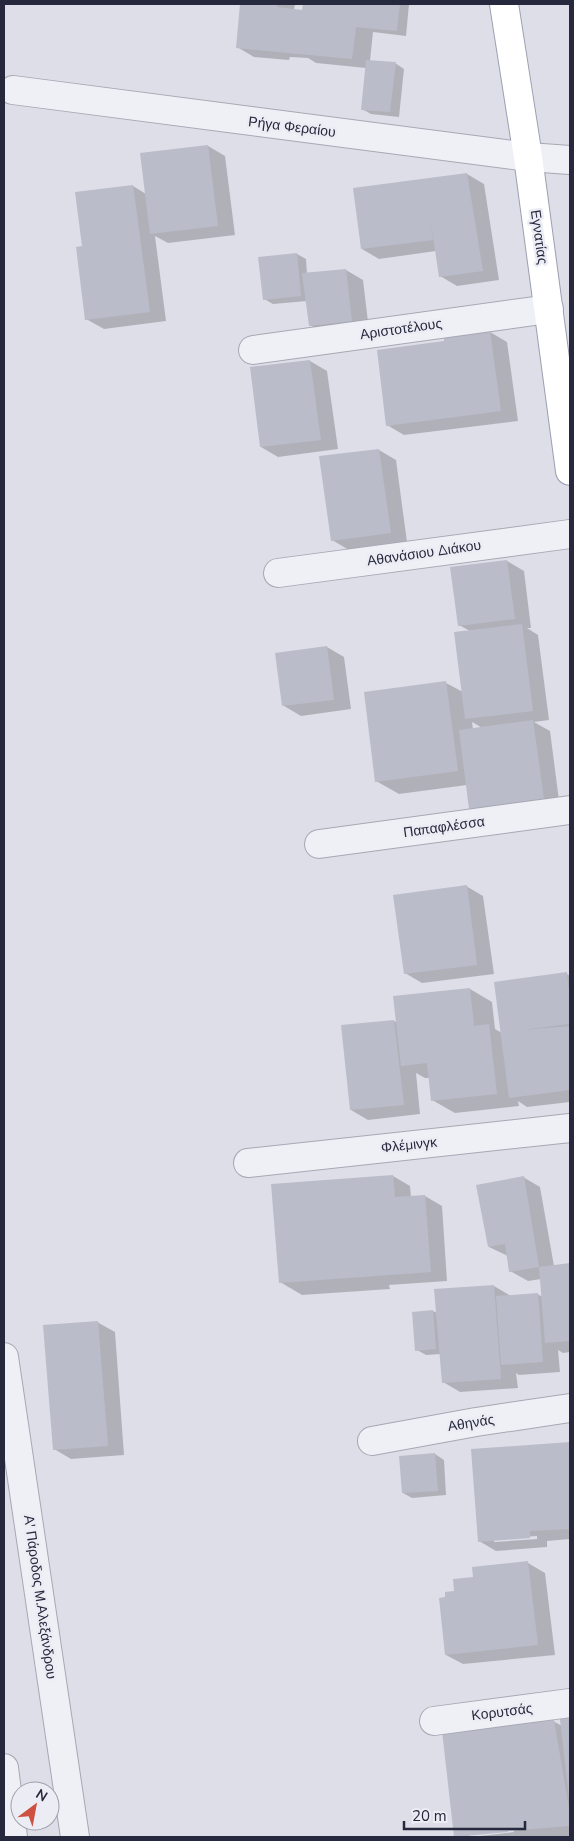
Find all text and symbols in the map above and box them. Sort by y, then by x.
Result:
street label: Ρήγα Φεραίου [247,112,337,142]
street label: Εγνατίας [526,208,552,266]
street label: Αριστοτέλους [359,314,444,344]
street label: Αθανάσιου Διάκου [366,536,482,570]
street label: Παπαφλέσσα [402,812,486,842]
street label: Φλέμινγκ [380,1133,439,1157]
street label: Αθηνάς [446,1410,496,1436]
street label: Α' Πάροδος Μ.Αλεξάνδρου [19,1514,61,1680]
street label: Κορυτσάς [470,1699,534,1725]
north arrow [10,1781,60,1831]
text: N [32,1785,51,1806]
scale bar [404,1798,525,1830]
text: 20 m [412,1806,447,1826]

